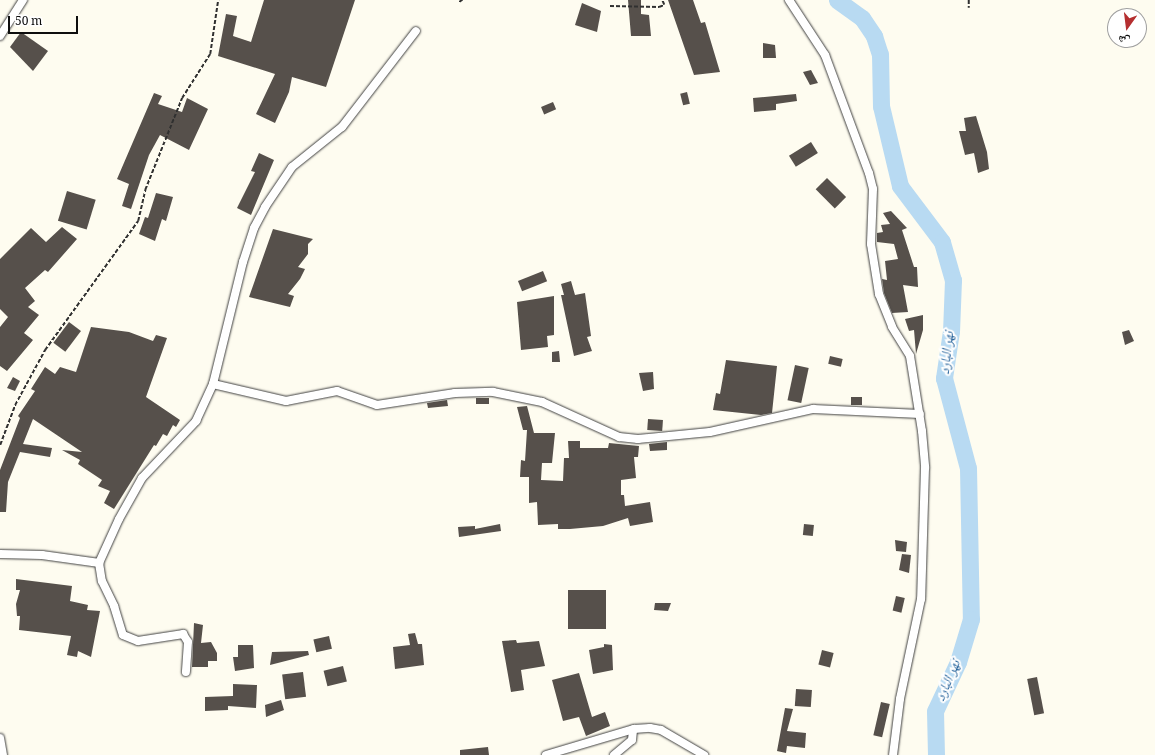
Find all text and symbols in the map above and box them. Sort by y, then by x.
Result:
scale bar [10,8,80,34]
north arrow [1107,8,1147,48]
text: 50 m [15,12,42,33]
text: ش [1116,29,1132,50]
water label: نهر البارد [937,331,959,375]
water label: نهر البارد [933,658,965,704]

